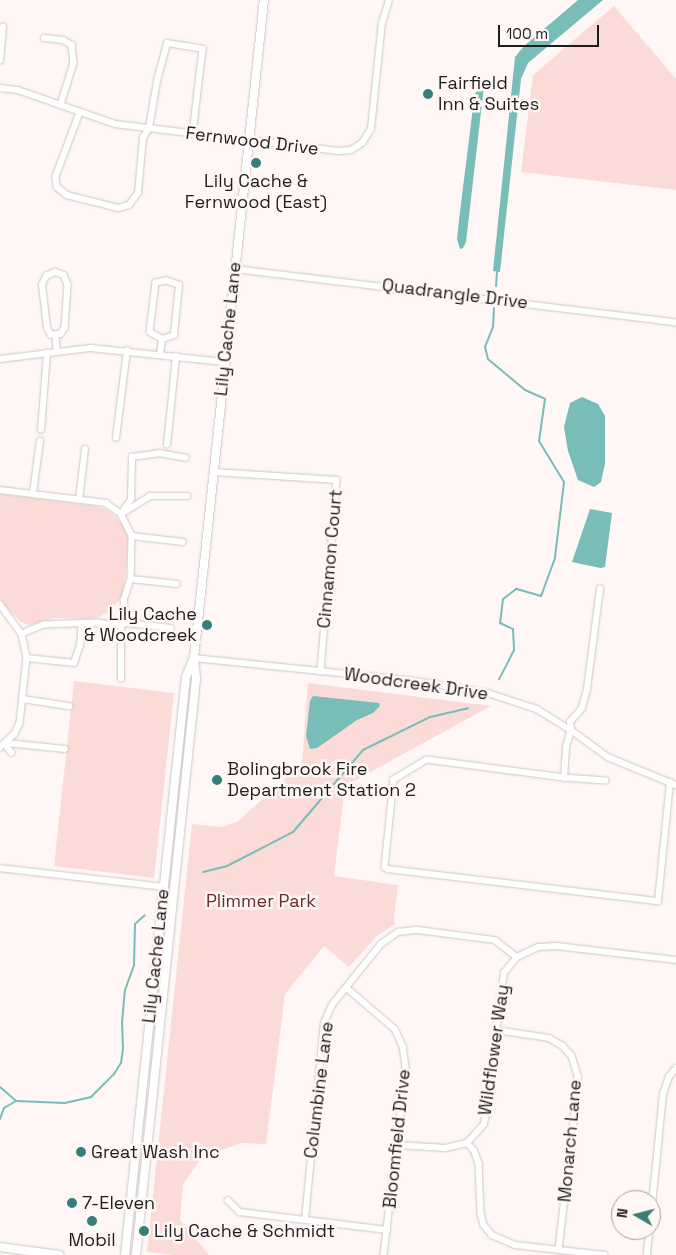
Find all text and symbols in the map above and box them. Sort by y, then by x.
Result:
scale bar [501,15,602,47]
text: 100 m [506,24,548,43]
place label: Fairfield Inn & Suites [438,73,539,116]
marker: Fairfield Inn & Suites [422,88,434,100]
street label: Fernwood Drive [184,122,320,160]
marker: Lily Cache & Fernwood (East) [250,157,262,169]
place label: Lily Cache & Fernwood (East) [185,171,327,213]
street label: Lily Cache Lane [210,261,246,397]
street label: Quadrangle Drive [381,274,529,314]
street label: Cinnamon Court [313,489,347,629]
place label: Lily Cache & Woodcreek [84,604,197,646]
marker: Lily Cache & Woodcreek [201,619,213,631]
street label: Woodcreek Drive [343,663,489,705]
place label: Bolingbrook Fire Department Station 2 [227,759,416,802]
marker: Bolingbrook Fire Department Station 2 [211,774,223,786]
street label: Lily Cache Lane [138,888,174,1024]
park label: Plimmer Park [206,890,316,912]
street label: Wildflower Way [474,983,514,1117]
street label: Columbine Lane [300,1020,338,1160]
street label: Bloomfield Drive [379,1068,415,1210]
street label: Monarch Lane [554,1079,586,1203]
place label: Great Wash Inc [91,1141,220,1163]
marker: Great Wash Inc [75,1146,87,1158]
north arrow [611,1190,661,1240]
place label: 7-Eleven [82,1192,155,1214]
marker: 7-Eleven [66,1197,78,1209]
text: N [613,1207,632,1219]
marker: Mobil [86,1215,98,1227]
place label: Lily Cache & Schmidt [154,1220,335,1242]
marker: Lily Cache & Schmidt [138,1225,150,1237]
place label: Mobil [68,1229,116,1251]

